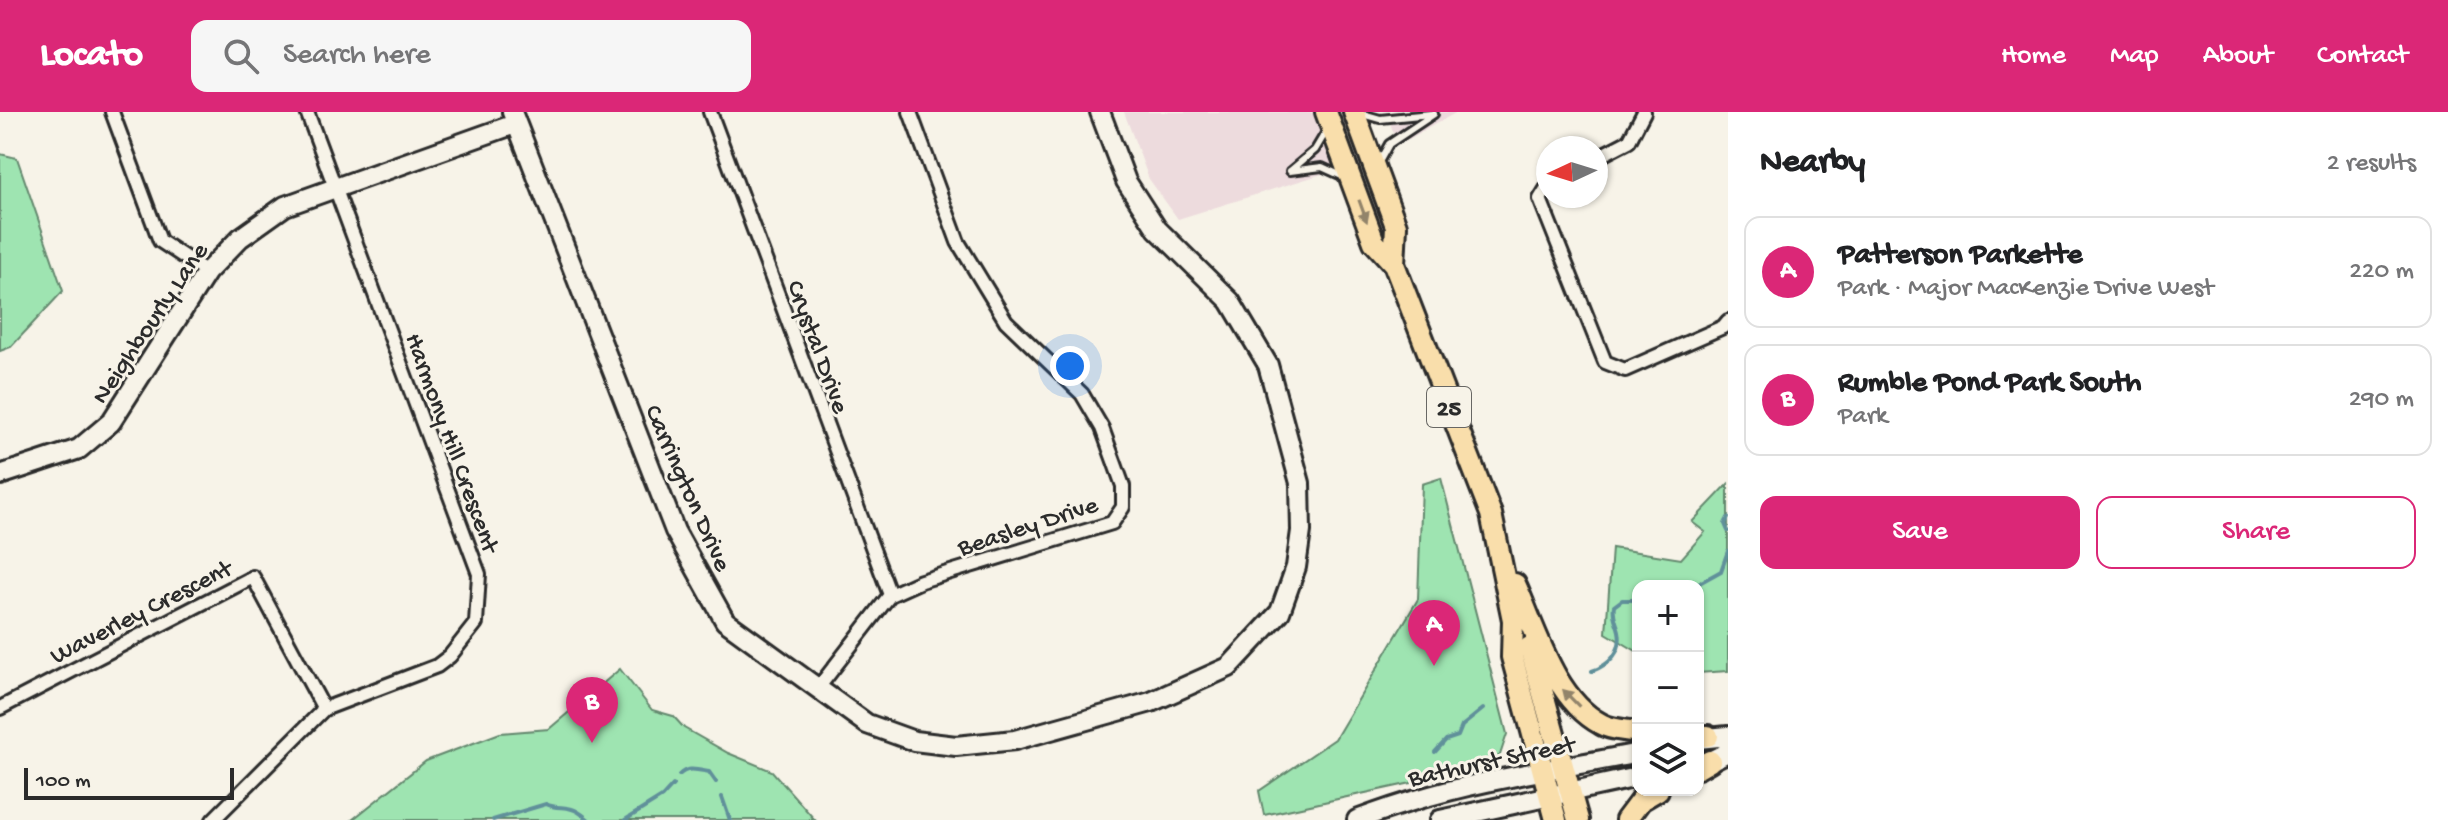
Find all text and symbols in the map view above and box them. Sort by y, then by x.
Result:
search box [191,20,751,92]
text: Locato [40,34,143,78]
icon: search [219,34,263,78]
text: Search here [283,39,431,74]
text: Home [2001,40,2066,73]
text: Map [2110,40,2159,73]
text: About [2203,40,2273,73]
text: Contact [2317,40,2408,73]
north arrow [1536,136,1608,208]
text: Nearby [1760,144,1865,184]
text: 2 results [2327,149,2416,180]
one-way arrow [1357,200,1370,224]
street label: Neighbourly Lane [86,238,217,411]
text: Patterson Parkette [1838,239,2082,274]
text: A [1780,257,1796,288]
text: 220 m [2349,257,2414,288]
text: Park · Major MacKenzie Drive West [1838,274,2214,305]
street label: Crystal Drive [777,277,854,419]
street label: Harmony Hill Crescent [396,330,505,560]
your location [1050,346,1090,386]
text: Rumble Pond Park South [1838,367,2141,402]
text: B [1781,385,1795,416]
text: 290 m [2349,385,2414,416]
road number: 25 [1427,387,1471,427]
street label: Carrington Drive [635,401,737,577]
text: Park [1838,402,1888,433]
street label: Beasley Drive [953,491,1103,566]
button: Save [1760,496,2080,569]
button: Share [2096,496,2416,569]
street label: Waverley Crescent [46,554,240,673]
map controls [1632,580,1704,796]
button: + [1632,580,1704,652]
pin: A [1408,600,1460,666]
button: − [1632,652,1704,724]
pin: B [566,677,618,743]
one-way arrow [1563,689,1581,708]
button: layers [1632,724,1704,796]
street label: Bathurst Street [1405,730,1580,796]
scale bar [24,764,234,800]
text: 100 m [36,769,91,795]

